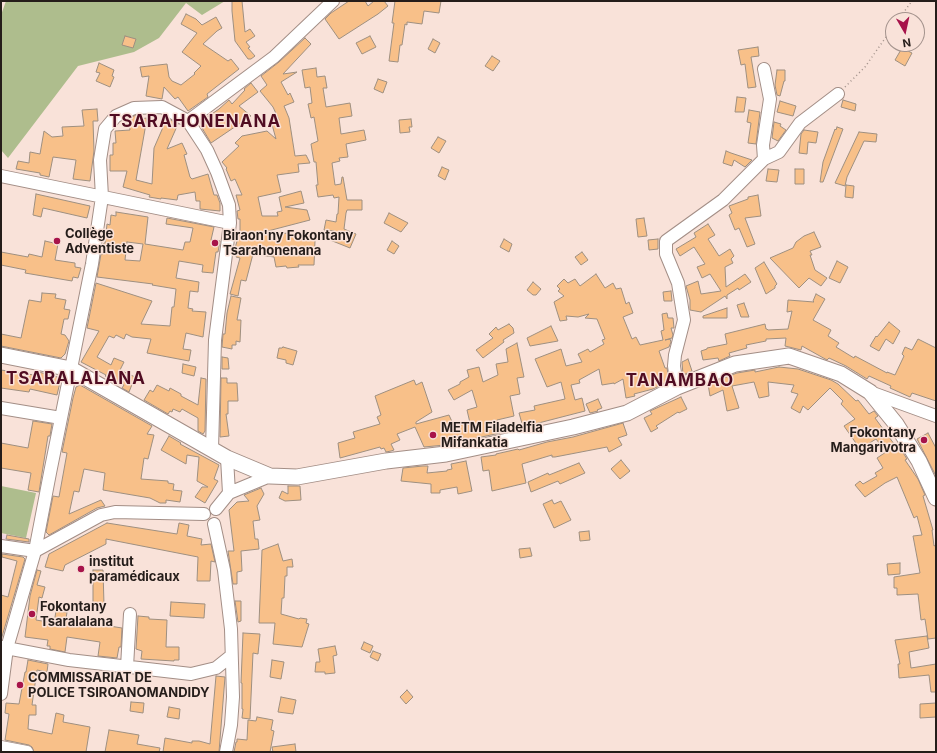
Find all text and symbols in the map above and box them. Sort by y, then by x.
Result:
north arrow [885,12,925,52]
text: N [901,35,912,50]
district label: TSARAHONENANA [109,112,281,132]
place label: Collège Adventiste [65,226,134,257]
place label: Biraon'ny Fokontany Tsarahonenana [223,228,353,259]
marker: Collège Adventiste [52,236,62,246]
marker: Biraon'ny Fokontany Tsarahonenana [210,238,220,248]
district label: TSARALALANA [6,369,146,389]
district label: TANAMBAO [626,371,734,391]
place label: METM Filadelfia Mifankatia [441,420,543,451]
place label: Fokontany Mangarivotra [831,425,916,456]
marker: METM Filadelfia Mifankatia [428,430,438,440]
marker: Fokontany Mangarivotra [919,435,929,445]
place label: institut paramédicaux [89,554,180,585]
marker: institut paramédicaux [76,564,86,574]
place label: Fokontany Tsaralalana [40,599,113,630]
marker: Fokontany Tsaralalana [27,609,37,619]
place label: COMMISSARIAT DE POLICE TSIROANOMANDIDY [28,670,210,701]
marker: COMMISSARIAT DE POLICE TSIROANOMANDIDY [15,680,25,690]

